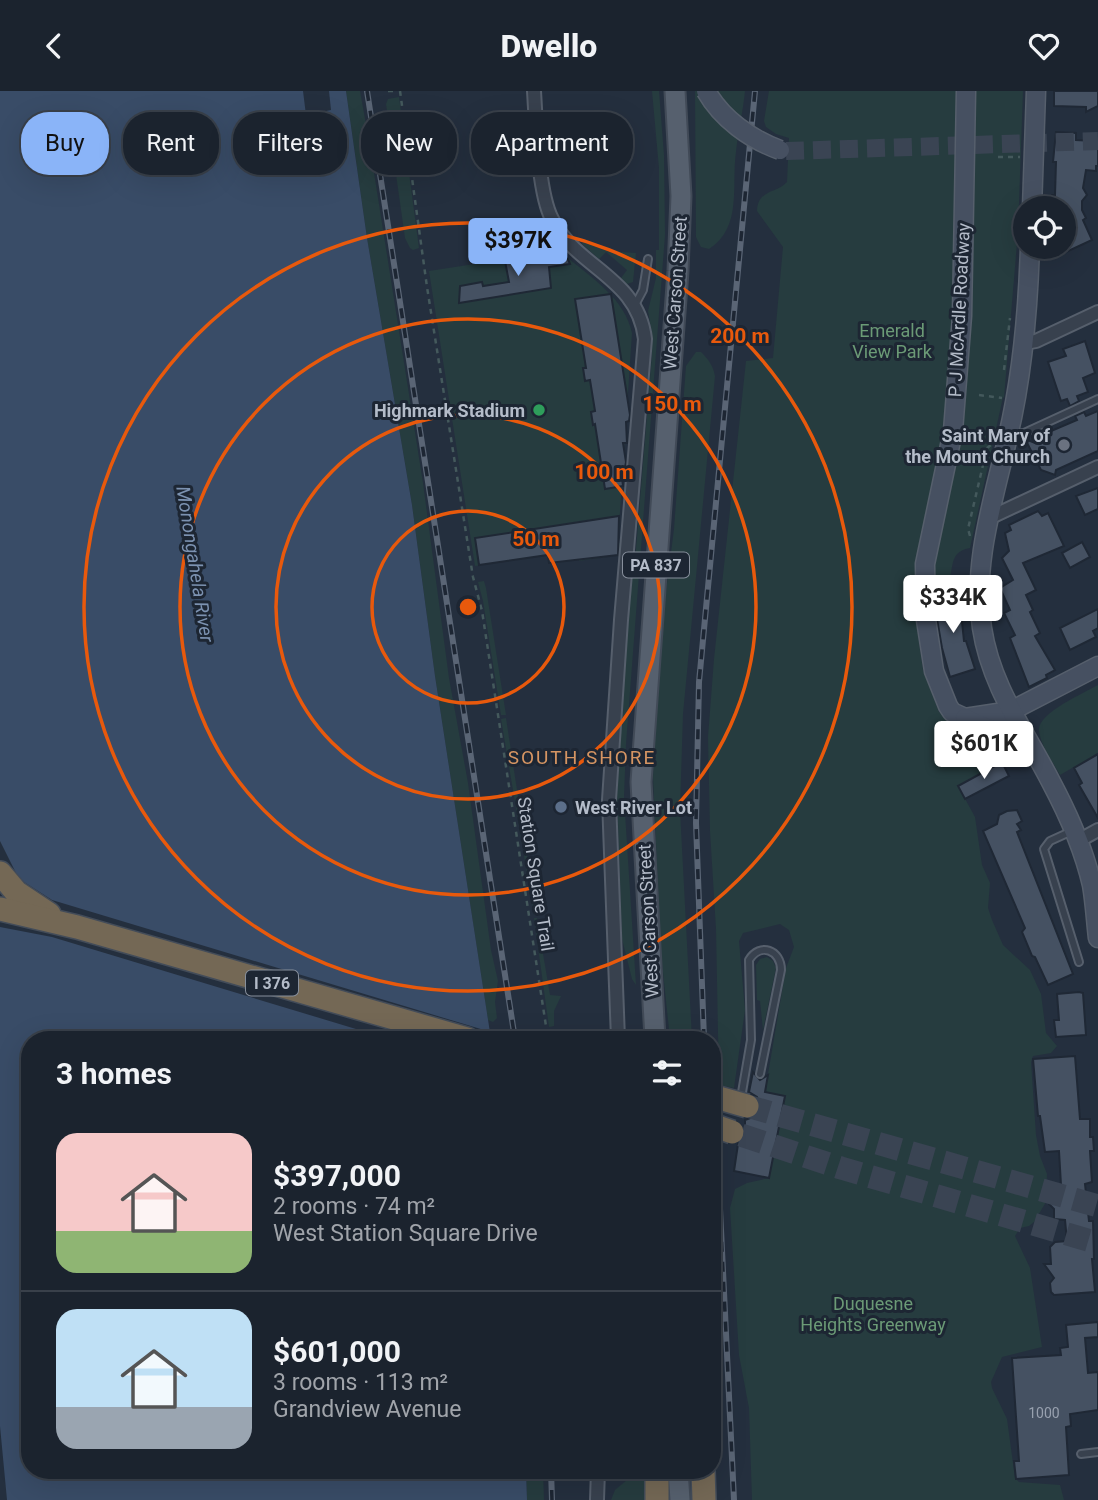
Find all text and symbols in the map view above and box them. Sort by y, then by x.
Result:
icon: back [35,27,73,65]
text: Dwello [501,27,597,65]
icon: heart [1025,27,1063,65]
chip: Buy [21,112,109,175]
chip: Rent [123,112,219,175]
chip: Filters [233,112,347,175]
chip: New [361,112,457,175]
chip: Apartment [471,112,633,175]
map controls [1013,196,1076,259]
button: locate [1013,196,1076,259]
street label: West Carson Street [659,215,691,371]
pin: $397K [469,219,567,278]
street label: P J McArdle Roadway [944,222,974,398]
text: $397K [484,227,552,254]
park label: Emerald View Park [852,320,933,362]
text: 200 m [710,324,770,348]
text: 150 m [642,392,702,416]
place label: Highmark Stadium [374,400,525,421]
marker: Highmark Stadium [531,402,547,418]
place label: Saint Mary of the Mount Church [905,425,1051,467]
marker: Saint Mary of the Mount Church [1056,437,1072,453]
text: 100 m [574,460,634,484]
water label: Monongahela River [171,484,219,644]
text: 50 m [512,527,560,551]
road number: PA 837 [623,552,689,577]
pin: $334K [904,575,1002,635]
text: $334K [919,584,987,611]
centre of rings [456,595,480,619]
pin: $601K [935,721,1033,781]
text: $601K [950,730,1018,757]
district label: SOUTH SHORE [508,746,656,769]
street label: Station Square Trail [513,795,559,953]
place label: West River Lot [575,797,692,818]
marker: West River Lot [553,799,569,815]
street label: West Carson Street [633,843,663,998]
road number: I 376 [246,971,298,995]
icon: filters [648,1054,686,1092]
text: 3 homes [56,1056,172,1091]
text: $397,000 [273,1158,401,1193]
icon: home [112,1161,196,1245]
text: 2 rooms · 74 m² [273,1193,435,1220]
text: West Station Square Drive [273,1220,538,1247]
park label: Duquesne Heights Greenway [800,1293,946,1335]
text: $601,000 [273,1334,401,1369]
icon: home [112,1337,196,1421]
text: 3 rooms · 113 m² [273,1369,448,1396]
text: Grandview Avenue [273,1396,461,1423]
house number: 1000 [1028,1405,1060,1421]

